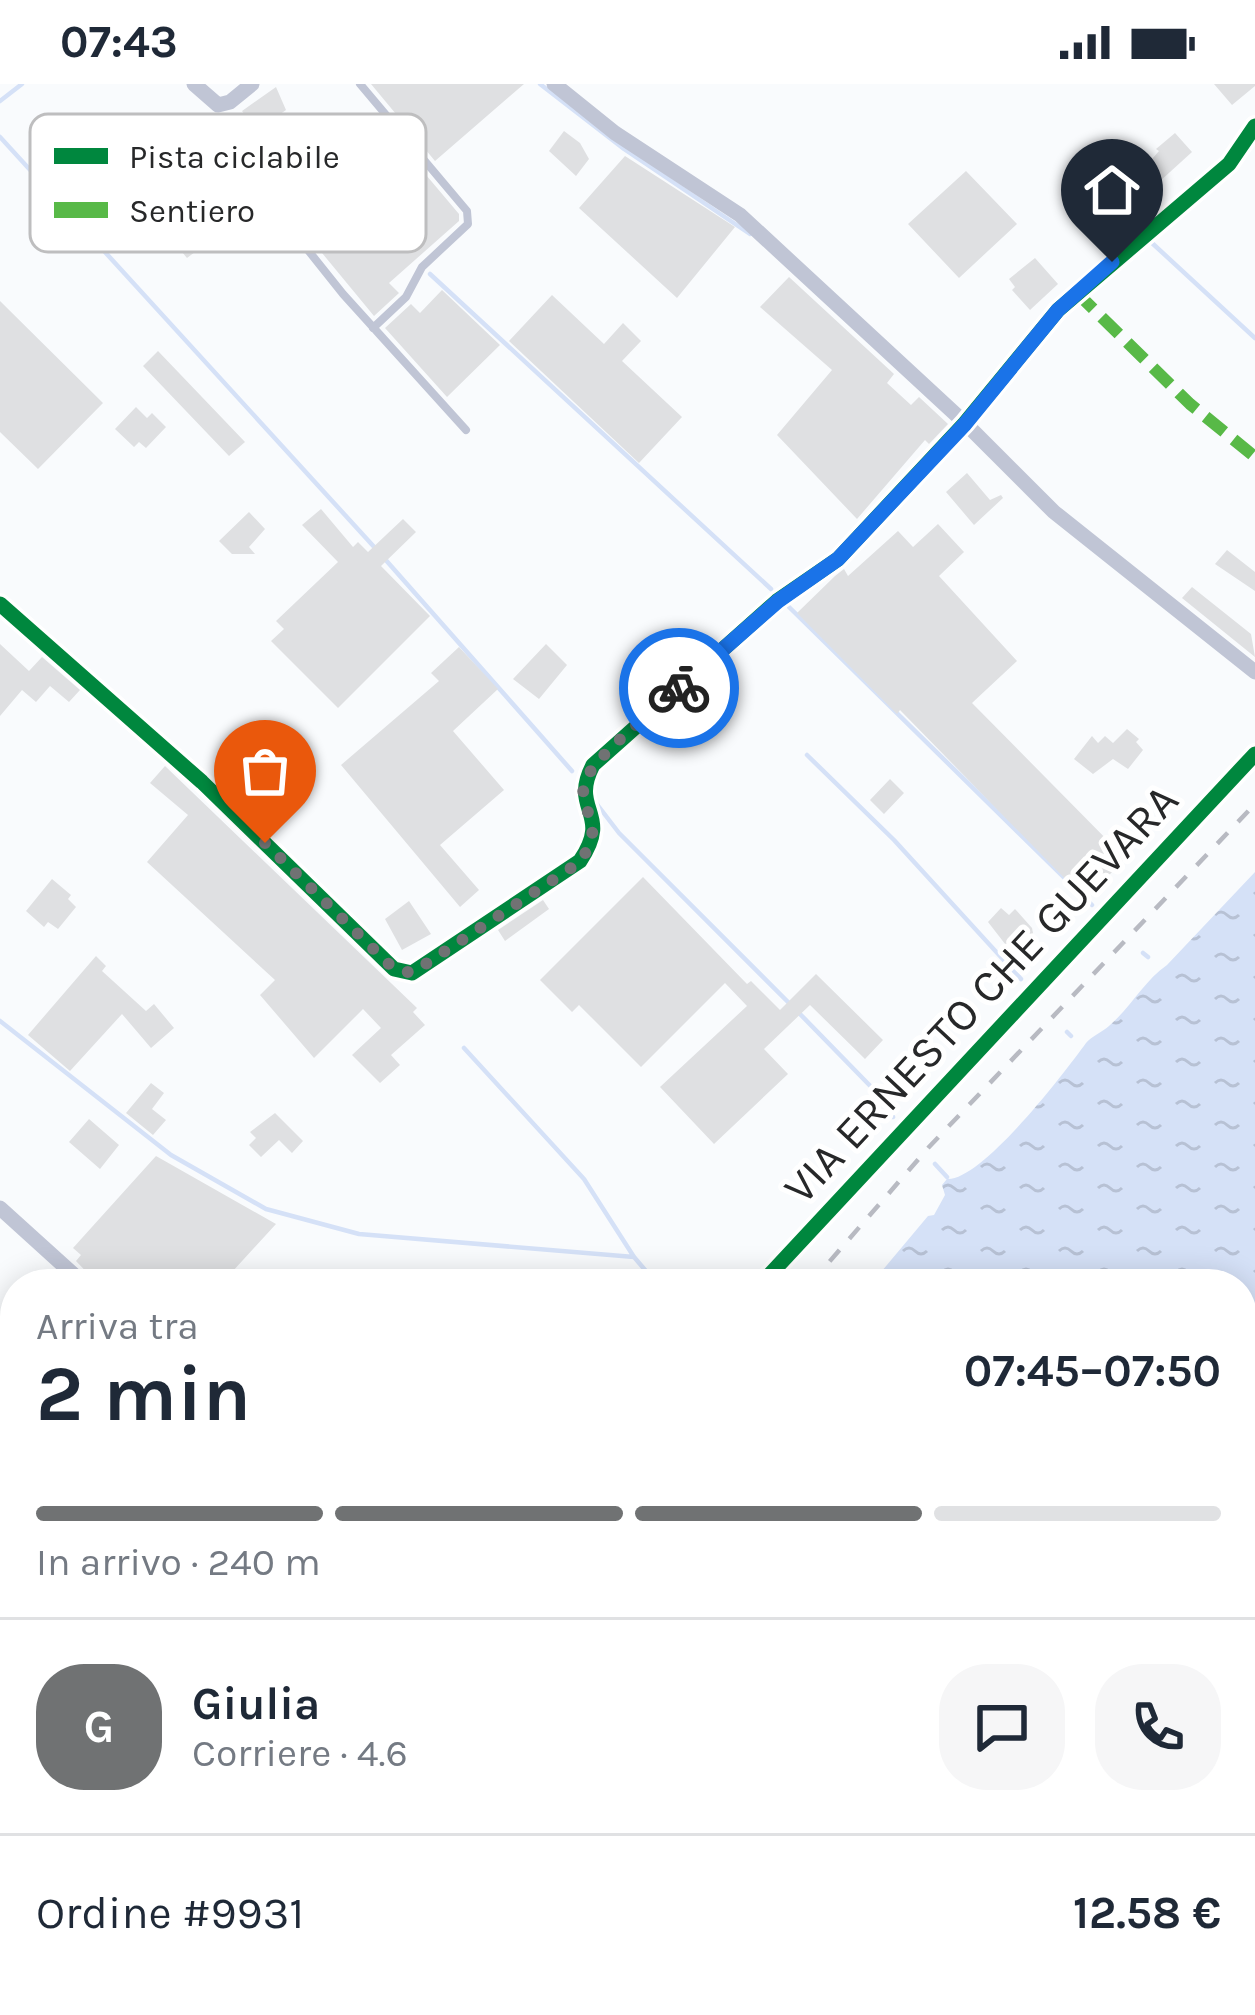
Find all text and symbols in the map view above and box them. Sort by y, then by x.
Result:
text: 07:43 [60,16,178,68]
legend [30,114,426,252]
text: Pista ciclabile [129,138,340,176]
pin [1061,139,1163,262]
icon: home [1079,157,1145,223]
text: Sentiero [129,192,255,230]
courier [619,628,739,748]
icon: bike [646,655,712,721]
pin [214,720,316,843]
icon: bag [232,738,298,804]
street label: VIA ERNESTO CHE GUEVARA [773,774,1189,1214]
text: Arriva tra [36,1303,199,1349]
text: 07:45–07:50 [964,1345,1221,1397]
text: 2 min [36,1348,251,1440]
text: In arrivo · 240 m [36,1539,321,1585]
button: chat [939,1664,1065,1790]
button: phone [1095,1664,1221,1790]
text: Giulia [192,1678,320,1730]
text: G [84,1701,114,1753]
text: Corriere · 4.6 [192,1730,408,1776]
text: Ordine #9931 [36,1887,304,1939]
text: 12.58 € [1073,1887,1221,1939]

